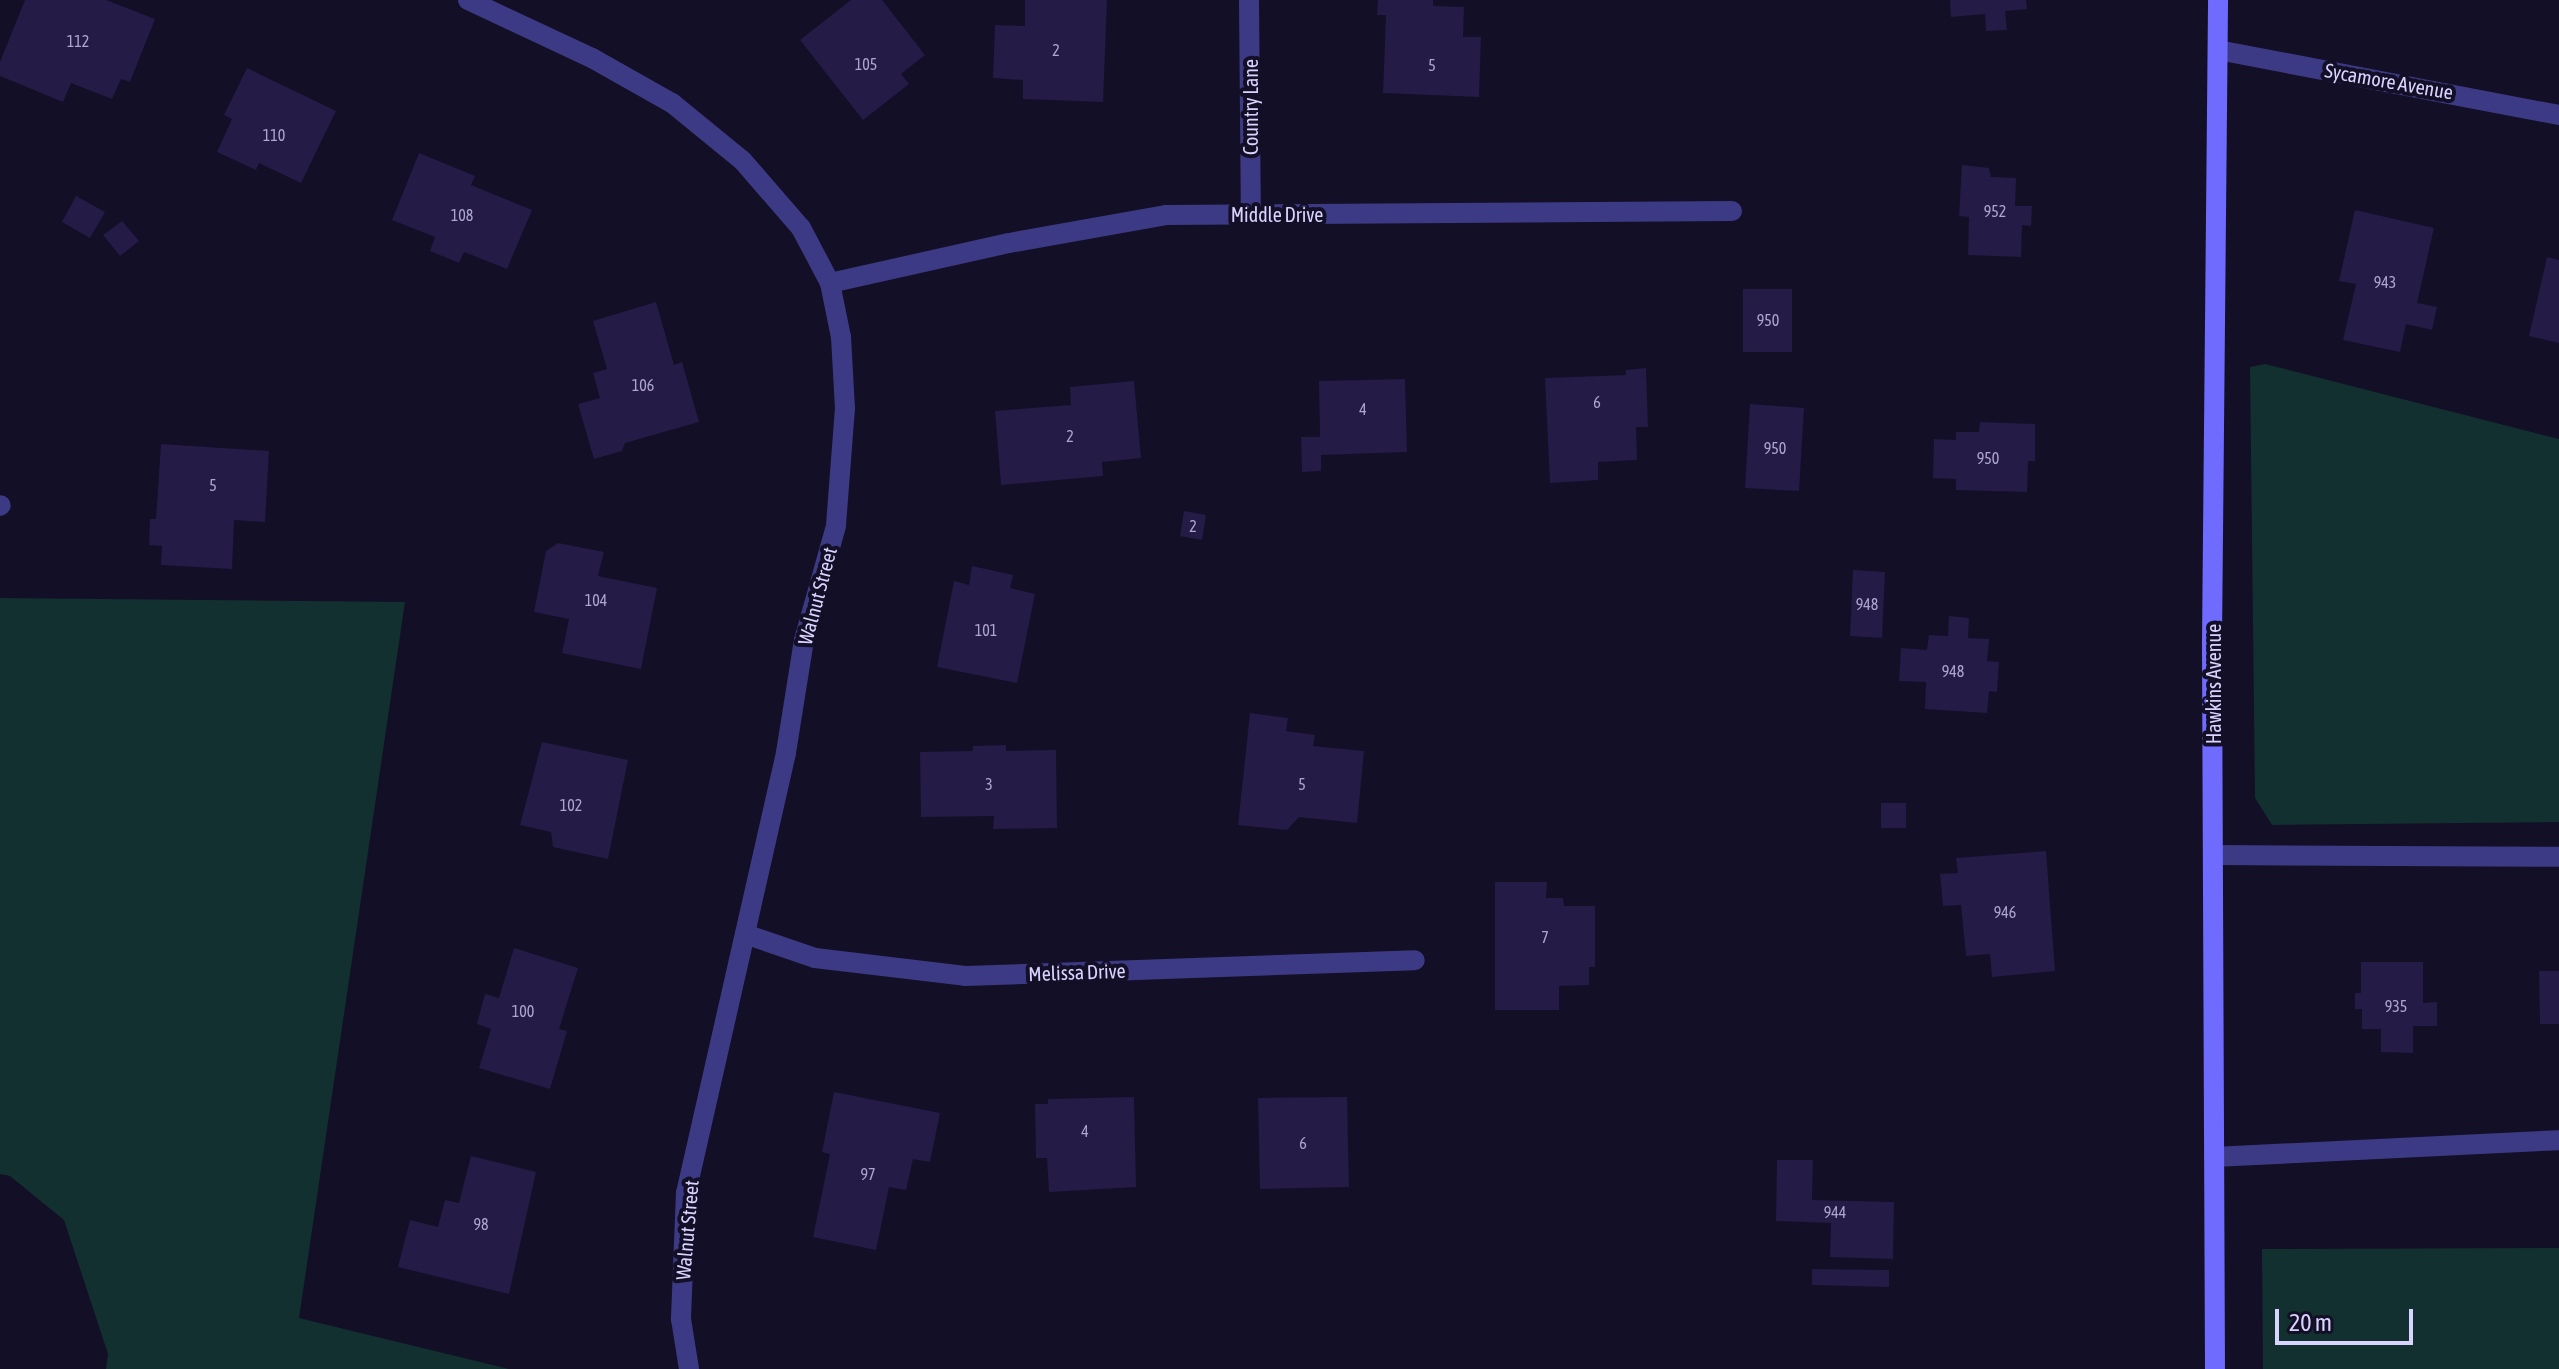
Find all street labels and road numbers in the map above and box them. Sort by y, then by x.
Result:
street label: Sycamore Avenue [2323,58,2455,104]
street label: Country Lane [1238,59,1262,155]
street label: Middle Drive [1231,202,1323,226]
street label: Walnut Street [792,544,842,648]
street label: Hawkins Avenue [2201,624,2225,744]
street label: Melissa Drive [1028,958,1126,986]
street label: Walnut Street [671,1179,703,1281]

